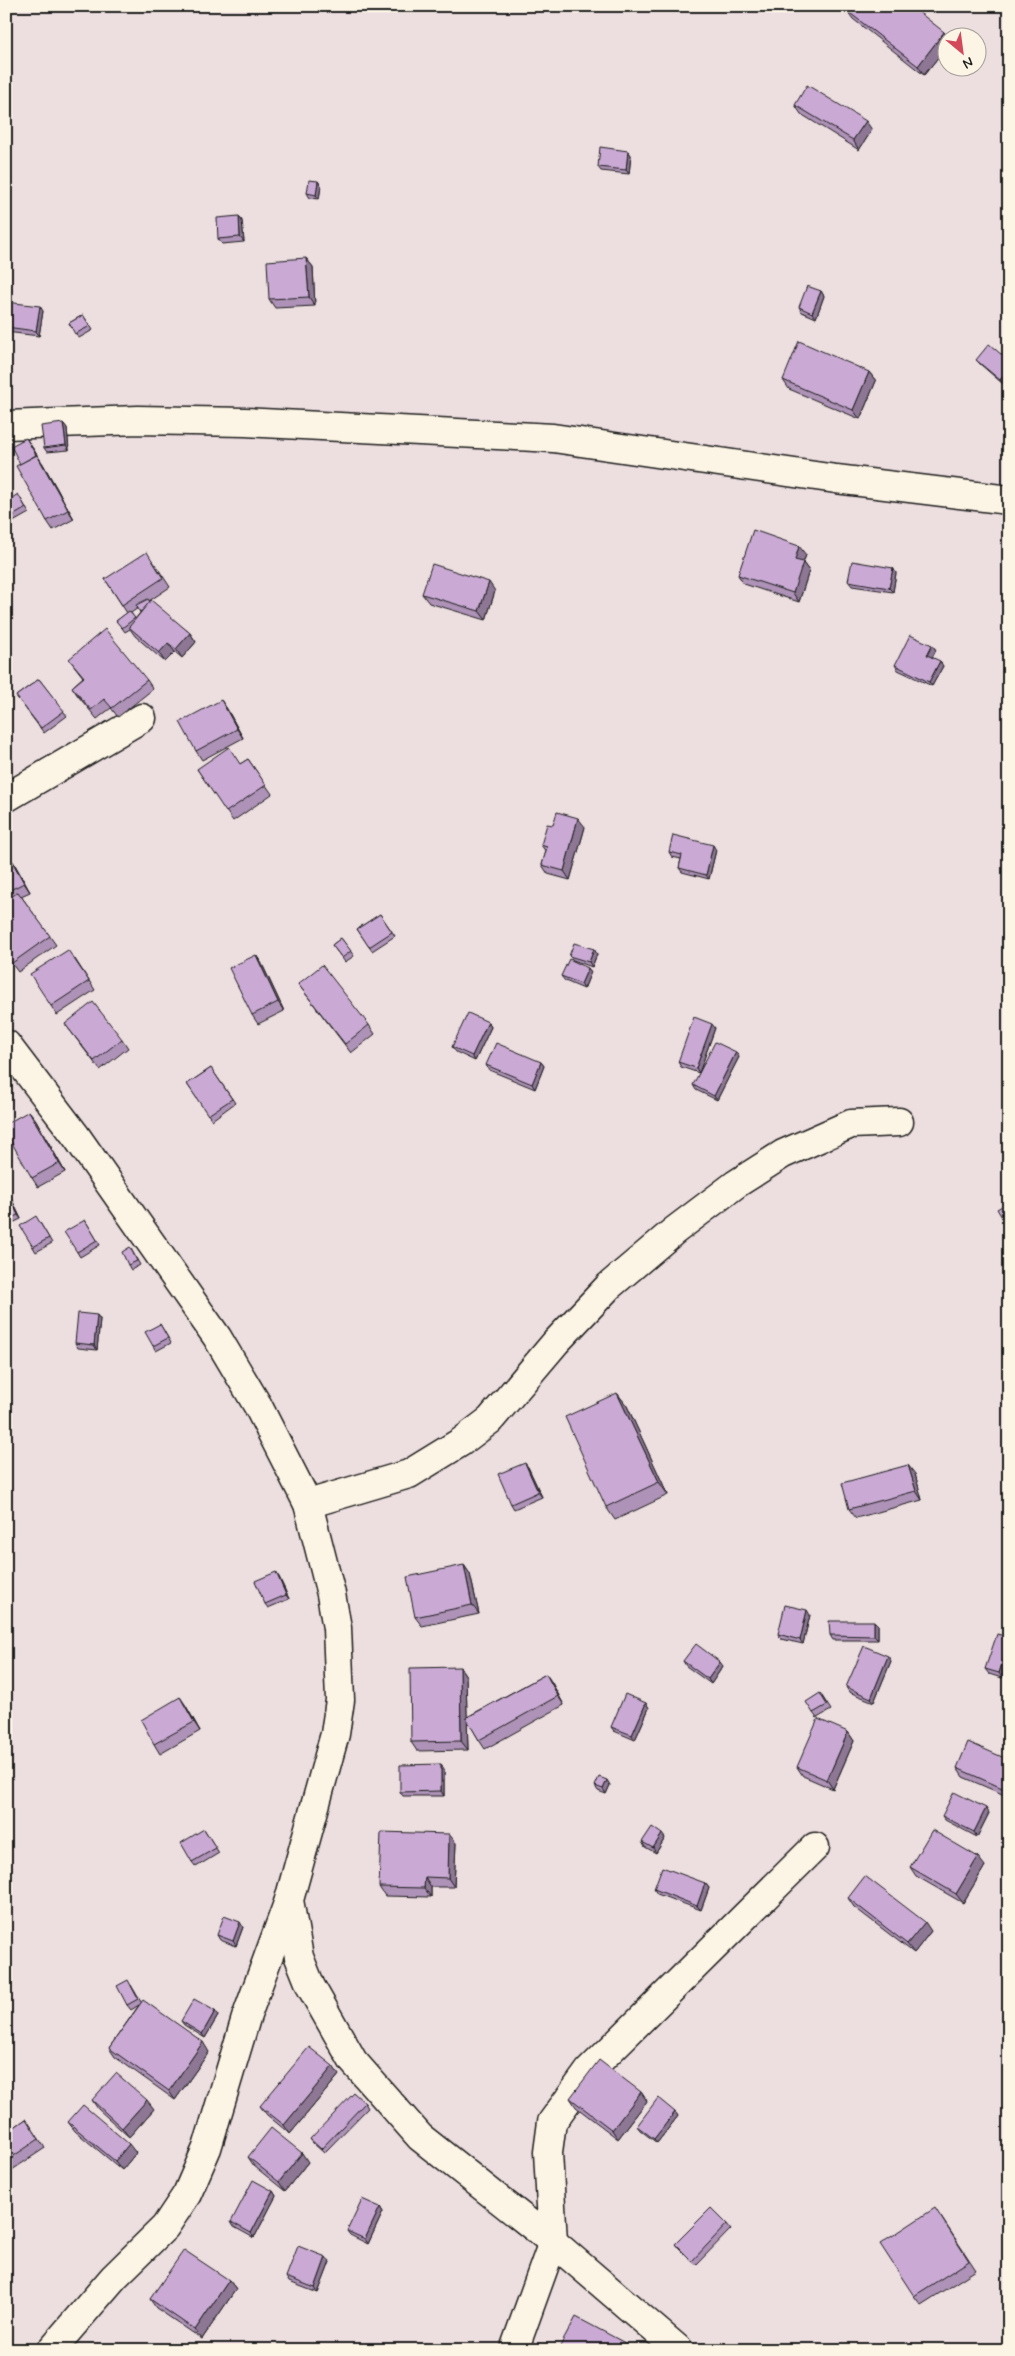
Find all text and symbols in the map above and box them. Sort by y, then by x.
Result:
north arrow [938,28,988,78]
text: N [959,52,976,73]

